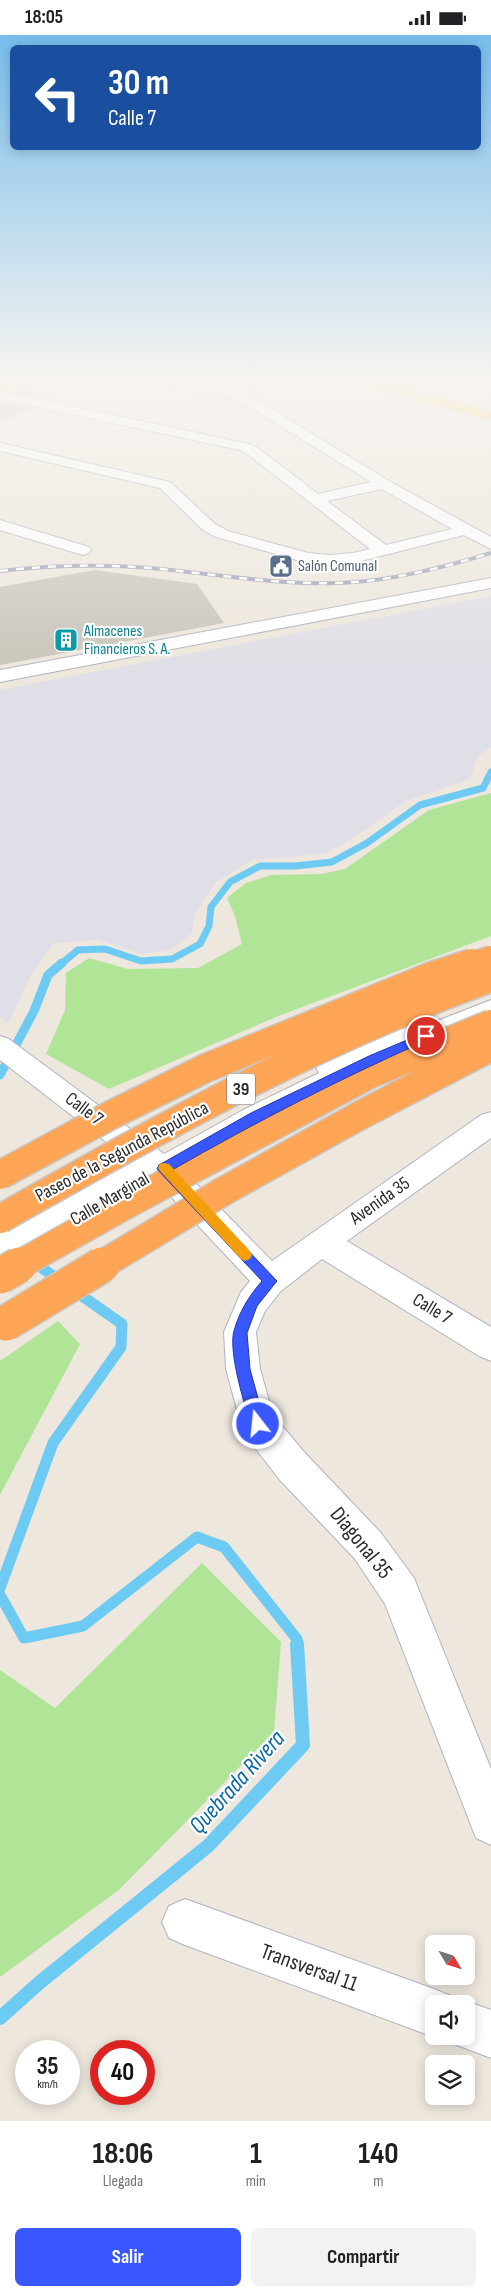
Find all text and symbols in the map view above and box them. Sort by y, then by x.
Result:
text: 18:05 [25,6,63,29]
text: 30 m [108,62,169,105]
icon: left [25,65,90,130]
text: Calle 7 [108,105,156,132]
public building icon: Salón Comunal [268,553,294,579]
place label: Salón Comunal [298,557,377,576]
place label: Almacenes Financieros S. A. [83,622,171,659]
building icon: Almacenes Financieros S. A. [53,627,79,653]
pin [405,1015,447,1057]
icon: arrive [412,1022,440,1050]
road number: 39 [227,1073,255,1105]
street label: Calle 7 [60,1087,108,1131]
street label: Paseo de la Segunda República [32,1097,212,1207]
street label: Calle Marginal [66,1167,154,1231]
street label: Avenida 35 [345,1172,415,1231]
street label: Calle 7 [408,1288,456,1330]
position arrow [231,1397,283,1449]
street label: Diagonal 35 [324,1502,398,1585]
water label: Quebrada Rivera [183,1724,291,1840]
north arrow [425,1935,475,1985]
map controls [425,1935,475,2105]
street label: Transversal 11 [257,1938,362,1998]
button: sound [425,1995,475,2045]
speed limit sign: 40 [90,2040,155,2105]
text: 35 [36,2051,59,2082]
button: layers [425,2055,475,2105]
text: km/h [37,2077,58,2092]
text: 18:06 [92,2136,153,2172]
text: 1 [250,2136,262,2172]
text: 140 [358,2136,399,2172]
text: Llegada [103,2172,143,2191]
text: min [246,2172,266,2191]
text: m [373,2172,384,2191]
button: Salir [15,2228,241,2286]
button: Compartir [251,2228,476,2286]

